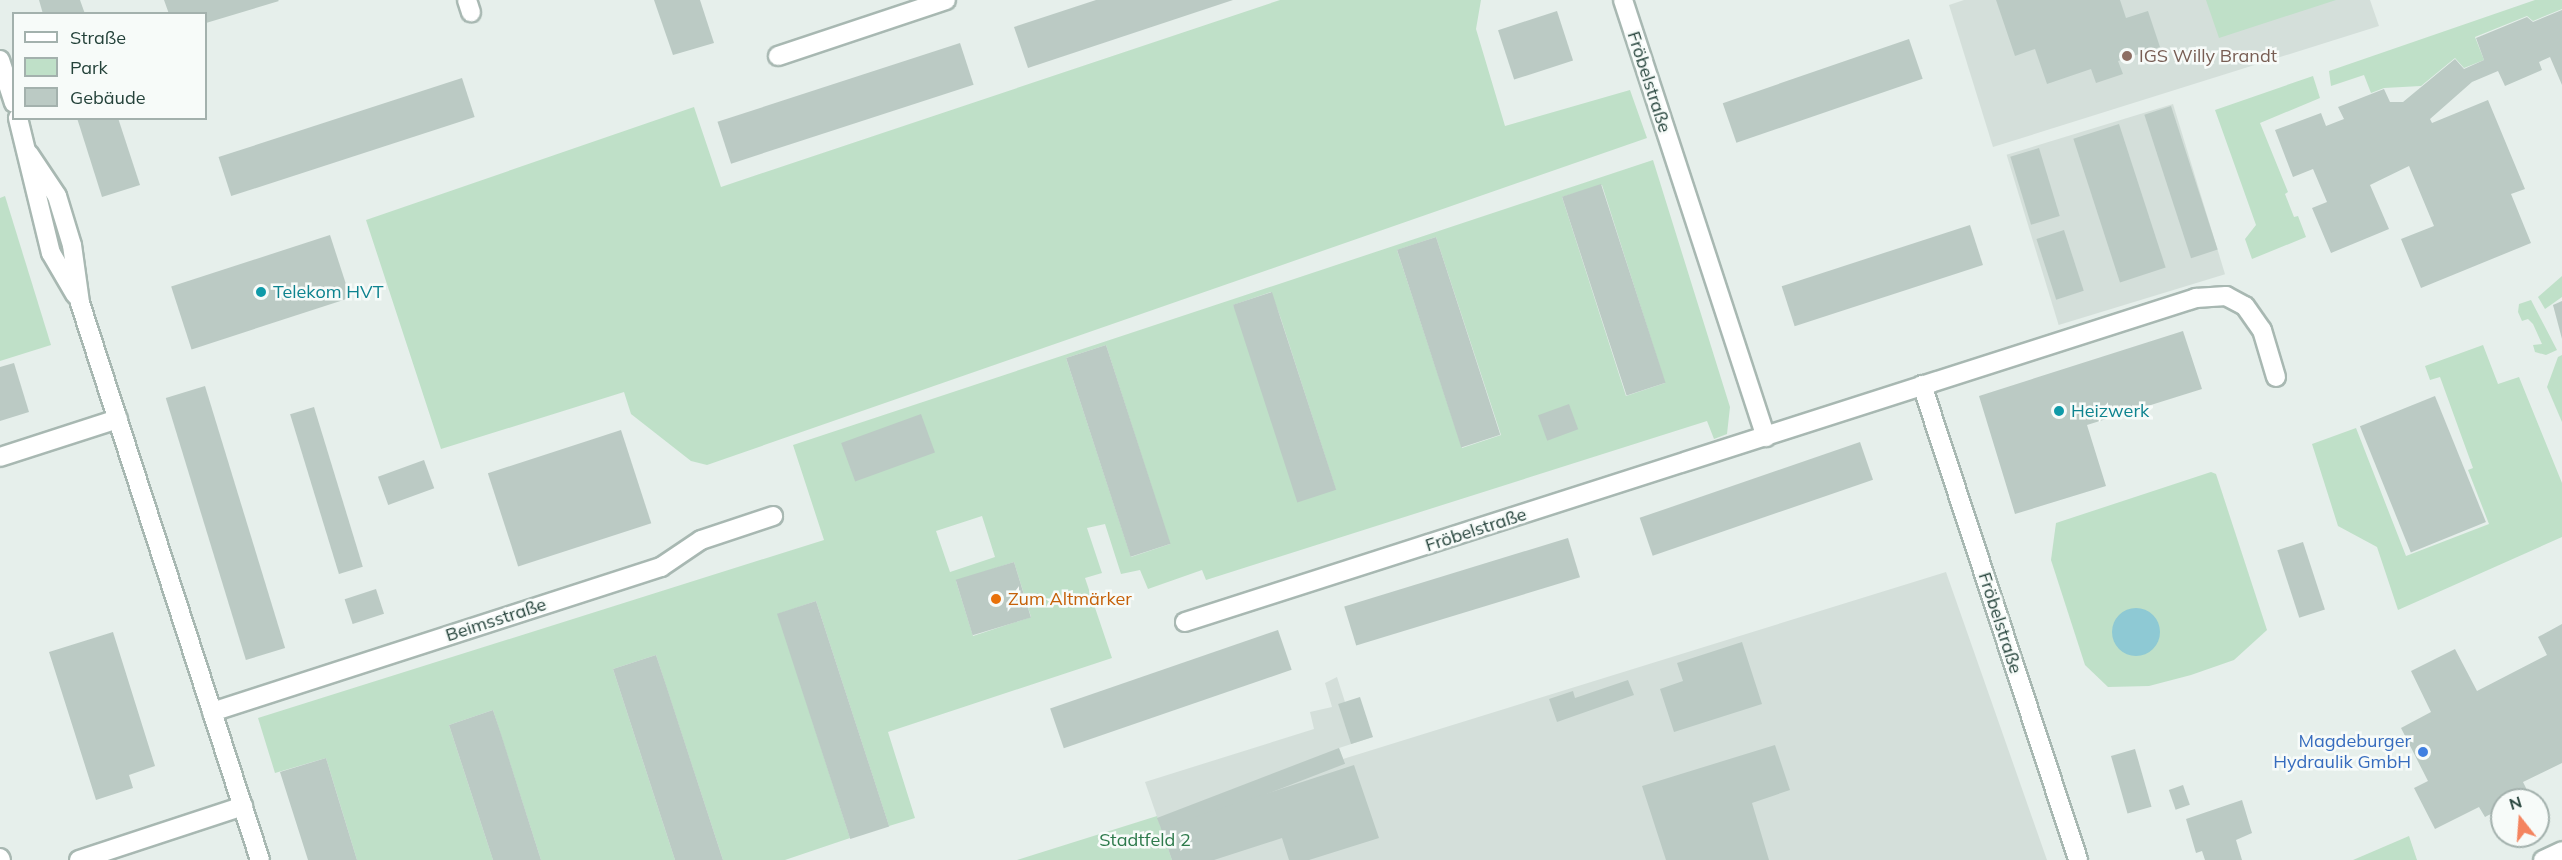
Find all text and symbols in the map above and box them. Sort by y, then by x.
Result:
legend [12,12,207,120]
text: Straße [70,26,126,49]
street label: Fröbelstraße [1622,29,1676,135]
place label: IGS Willy Brandt [2139,45,2277,67]
marker: IGS Willy Brandt [2120,49,2134,63]
text: Park [70,56,108,79]
text: Gebäude [70,86,146,109]
place label: Telekom HVT [273,281,384,303]
marker: Telekom HVT [254,285,268,299]
place label: Heizwerk [2071,400,2149,422]
marker: Heizwerk [2052,404,2066,418]
street label: Fröbelstraße [1423,503,1529,557]
street label: Fröbelstraße [1973,570,2027,676]
place label: Zum Altmärker [1008,588,1132,610]
marker: Zum Altmärker [989,592,1003,606]
street label: Beimsstraße [443,594,549,646]
place label: Magdeburger Hydraulik GmbH [2273,731,2411,774]
marker: Magdeburger Hydraulik GmbH [2416,745,2430,759]
north arrow [2490,788,2550,848]
text: N [2507,791,2524,814]
park label: Stadtfeld 2 [1099,829,1191,851]

